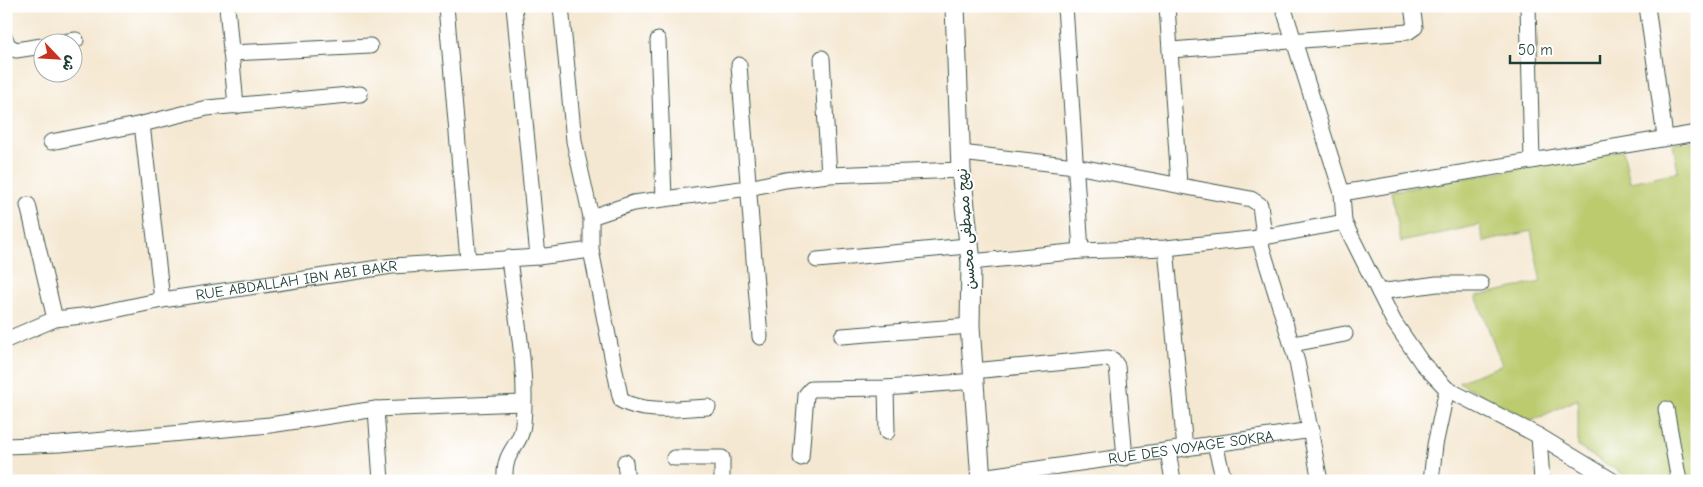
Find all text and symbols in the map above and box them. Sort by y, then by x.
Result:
north arrow [32,32,82,82]
scale bar [1510,32,1600,64]
text: 50 m [1518,41,1553,59]
text: ش [58,53,80,74]
street label: نهج مصطفى محسن [953,168,980,290]
street label: RUE ABDALLAH IBN ABI BAKR [194,257,398,304]
street label: RUE DES VOYAGE SOKRA [1107,427,1275,468]

